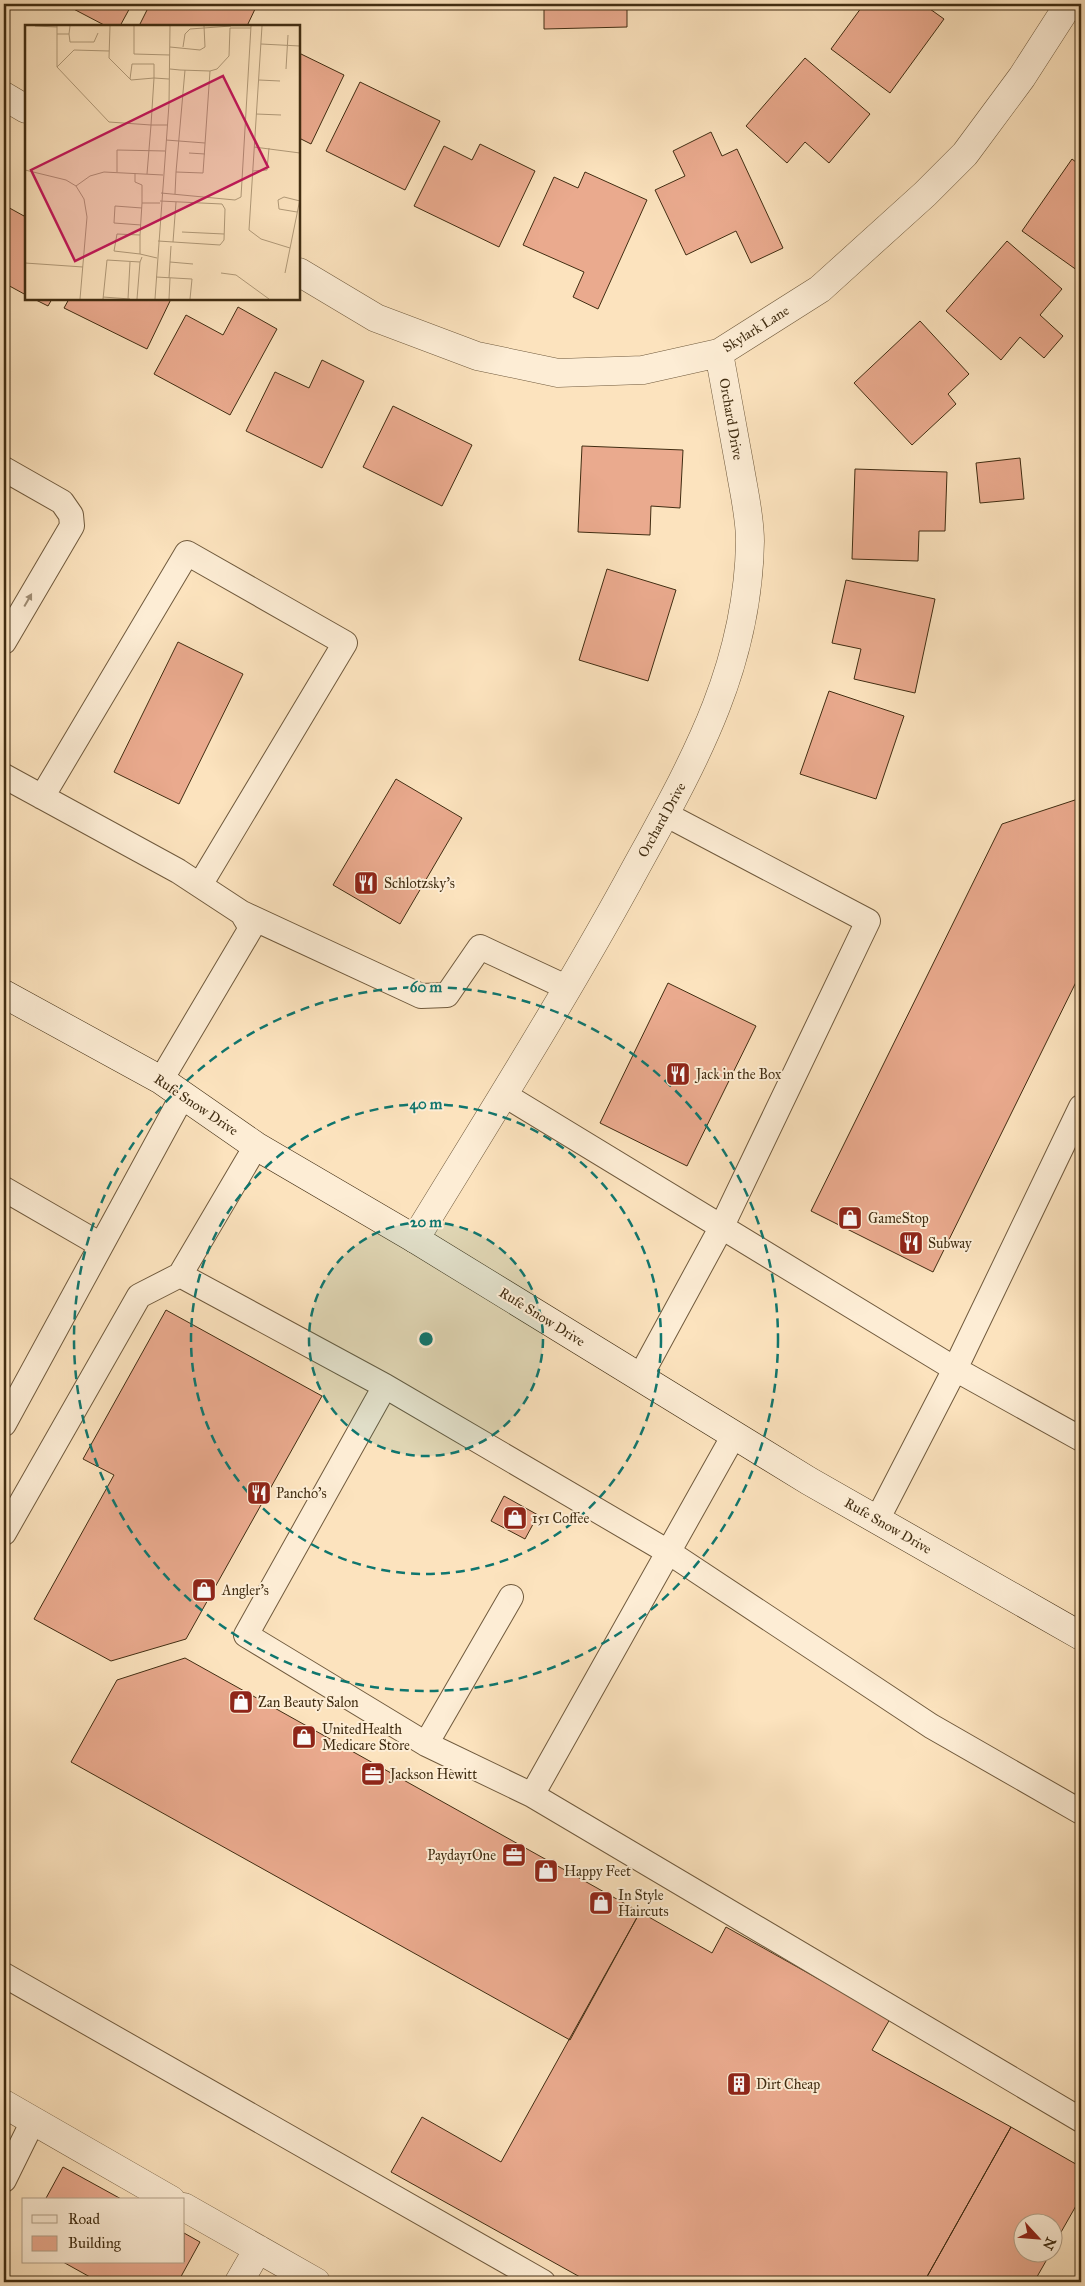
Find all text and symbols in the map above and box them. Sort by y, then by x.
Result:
inset map [25,25,300,300]
street label: Skylark Lane [720,302,792,356]
street label: Orchard Drive [715,377,747,462]
one-way arrow [24,594,33,607]
street label: Orchard Drive [634,779,690,860]
restaurant icon: Schlotzsky's [353,870,379,896]
place label: Schlotzsky's [384,875,455,892]
text: 60 m [410,978,443,996]
restaurant icon: Jack in the Box [665,1061,691,1087]
place label: Jack in the Box [694,1066,782,1084]
street label: Rufe Snow Drive [151,1071,241,1140]
text: 40 m [410,1095,443,1114]
shop icon: GameStop [837,1205,863,1231]
place label: GameStop [868,1210,929,1227]
text: 20 m [410,1213,442,1231]
restaurant icon: Subway [898,1230,924,1256]
place label: Subway [928,1235,972,1252]
street label: Rufe Snow Drive [496,1284,588,1350]
centre of rings [417,1330,435,1348]
restaurant icon: Pancho's [246,1480,272,1506]
place label: Pancho's [276,1485,327,1502]
street label: Rufe Snow Drive [841,1494,935,1558]
shop icon: 151 Coffee [502,1505,528,1531]
place label: 151 Coffee [532,1510,589,1527]
shop icon: Angler's [191,1577,217,1603]
place label: Angler's [221,1582,269,1599]
shop icon: Zan Beauty Salon [228,1689,254,1715]
place label: Zan Beauty Salon [258,1694,359,1711]
place label: UnitedHealth Medicare Store [322,1721,410,1754]
shop icon: UnitedHealth Medicare Store [291,1724,317,1750]
office icon: Jackson Hewitt [360,1761,386,1787]
place label: Jackson Hewitt [388,1766,477,1784]
office icon: Payday1One [501,1842,527,1868]
place label: Payday1One [427,1847,496,1864]
shop icon: Happy Feet [533,1858,559,1884]
place label: Happy Feet [564,1863,631,1880]
place label: In Style Haircuts [618,1887,669,1920]
shop icon: In Style Haircuts [588,1890,614,1916]
building icon: Dirt Cheap [726,2071,752,2097]
place label: Dirt Cheap [756,2076,820,2093]
legend [22,2198,185,2264]
text: Road [68,2210,100,2228]
north arrow [1012,2214,1062,2264]
text: Building [68,2234,122,2252]
text: N [1039,2234,1059,2253]

